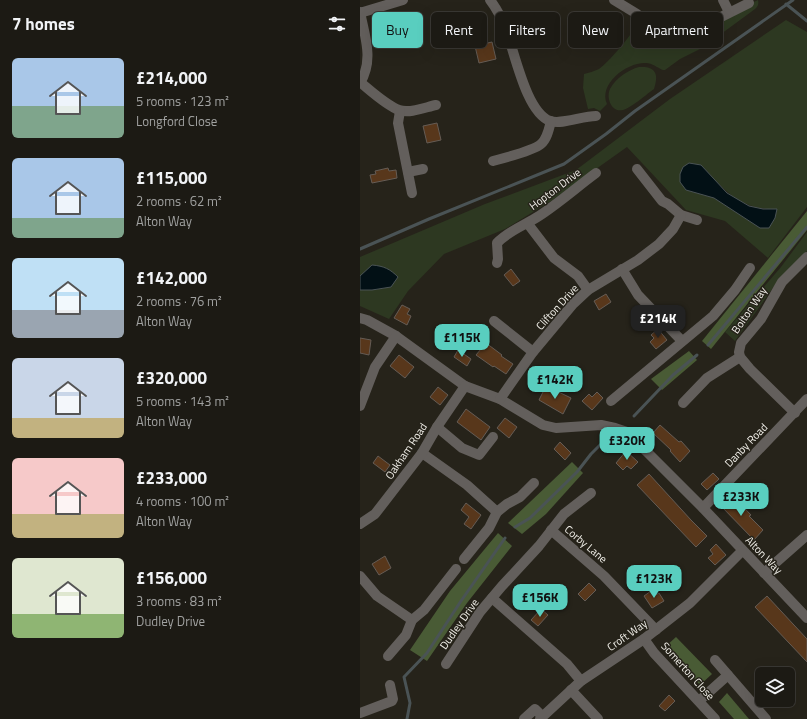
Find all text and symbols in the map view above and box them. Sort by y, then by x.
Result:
text: 7 homes [12,11,75,37]
chip: Buy [372,12,423,48]
chip: Rent [431,12,487,48]
chip: Filters [495,12,560,48]
chip: New [568,12,623,48]
chip: Apartment [631,12,723,48]
icon: filters [326,13,348,35]
text: £214,000 [136,65,207,91]
icon: home [44,74,92,122]
text: 5 rooms · 123 m² [136,91,229,111]
text: Longford Close [136,111,217,131]
street label: Hopton Drive [526,164,585,214]
text: £115,000 [136,165,207,191]
icon: home [44,174,92,222]
text: 2 rooms · 62 m² [136,191,222,211]
text: Alton Way [136,211,192,231]
text: £142,000 [136,265,207,291]
icon: home [44,274,92,322]
street label: Clifton Drive [532,280,582,333]
street label: Bolton Way [727,283,771,337]
text: 2 rooms · 76 m² [136,291,222,311]
pin: £214K [630,305,686,339]
text: £214K [640,308,676,328]
text: Alton Way [136,311,192,331]
pin: £115K [434,324,490,358]
text: £115K [444,327,480,347]
text: £320,000 [136,365,207,391]
pin: £142K [527,366,583,400]
text: £142K [537,369,573,389]
icon: home [44,374,92,422]
text: 5 rooms · 143 m² [136,391,229,411]
text: Alton Way [136,411,192,431]
street label: Oakham Road [381,419,431,482]
street label: Danby Road [721,419,771,471]
pin: £320K [599,427,655,461]
text: £320K [609,430,645,450]
text: £233,000 [136,465,207,491]
icon: home [44,474,92,522]
pin: £233K [713,483,769,517]
text: £233K [723,486,759,506]
text: 4 rooms · 100 m² [136,491,229,511]
text: Alton Way [136,511,192,531]
street label: Corby Lane [561,521,611,567]
street label: Alton Way [742,532,787,578]
text: £156,000 [136,565,207,591]
pin: £123K [626,565,682,599]
text: £123K [636,568,672,588]
icon: home [44,574,92,622]
pin: £156K [512,584,568,618]
text: £156K [522,587,558,607]
text: 3 rooms · 83 m² [136,591,222,611]
street label: Dudley Drive [436,595,483,653]
text: Dudley Drive [136,611,205,631]
street label: Croft Way [604,615,651,655]
street label: Somerton Close [658,638,719,704]
map controls [755,667,795,707]
button: layers [755,667,795,707]

